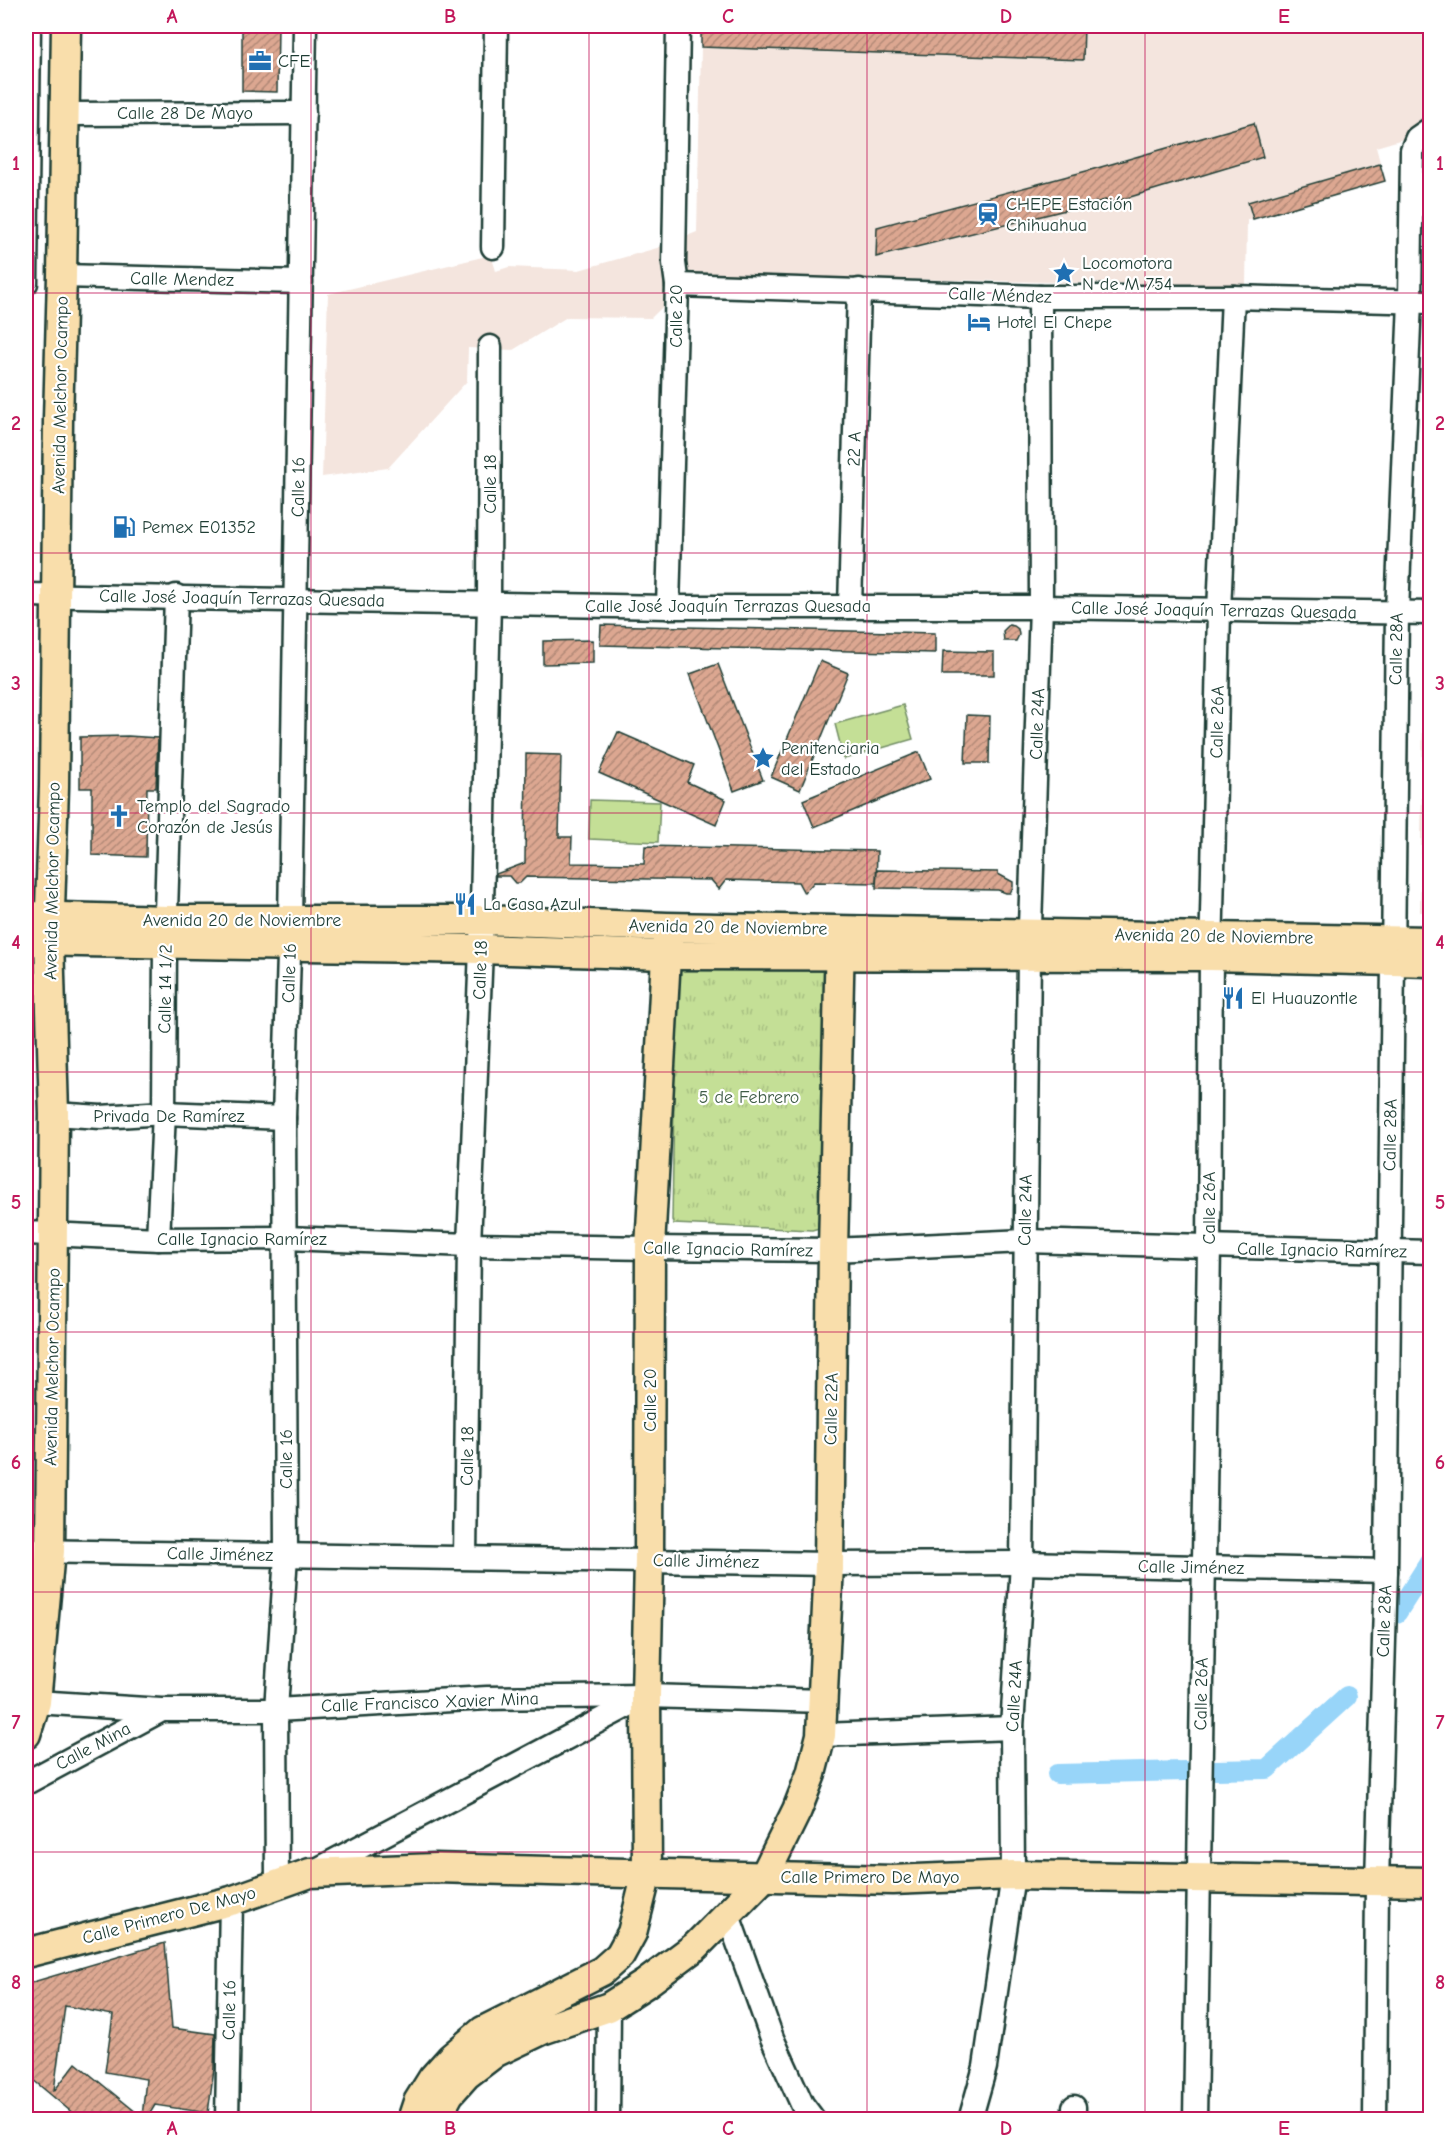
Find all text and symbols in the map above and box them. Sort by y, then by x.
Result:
text: A [166,5,178,28]
text: B [444,5,456,28]
text: C [722,5,734,28]
text: D [1000,5,1012,28]
text: E [1278,5,1290,28]
office icon: CFE [247,48,273,74]
place label: CFE [278,51,310,72]
street label: Calle 28 De Mayo [117,103,253,124]
text: 1 [12,152,20,175]
text: 1 [1436,152,1444,175]
place label: CHEPE Estación Chihuahua [1006,194,1132,236]
station icon: CHEPE Estación Chihuahua [975,201,1001,227]
place label: Locomotora N de M 754 [1082,253,1173,295]
place icon: Locomotora N de M 754 [1051,260,1077,286]
street label: Calle Mendez [130,268,234,291]
street label: Calle Méndez [948,283,1052,308]
street label: Calle 20 [666,284,687,348]
street label: Avenida Melchor Ocampo [48,296,73,494]
hotel icon: Hotel El Chepe [966,309,992,335]
place label: Hotel El Chepe [997,312,1112,333]
text: 2 [11,412,21,435]
text: 2 [1435,412,1445,435]
street label: 22 A [843,431,866,467]
street label: Calle 18 [480,454,501,514]
street label: Calle 16 [287,457,310,517]
fuel station icon: Pemex E01352 [111,514,137,540]
place label: Pemex E01352 [142,517,256,538]
street label: Calle José Joaquín Terrazas Quesada [99,586,385,611]
street label: Calle José Joaquín Terrazas Quesada [585,596,871,617]
street label: Calle José Joaquín Terrazas Quesada [1071,598,1357,623]
street label: Calle 28A [1385,613,1408,685]
text: 3 [11,672,21,695]
text: 3 [1435,672,1445,695]
street label: Calle 26A [1206,685,1229,759]
street label: Calle 24A [1026,688,1049,760]
place label: Penitenciaria del Estado [781,738,880,780]
place icon: Penitenciaria del Estado [750,745,776,771]
street label: Avenida Melchor Ocampo [40,782,65,980]
place label: Templo del Sagrado Corazón de Jesús [137,796,290,838]
church icon: Templo del Sagrado Corazón de Jesús [106,803,132,829]
restaurant icon: La Casa Azul [452,891,478,917]
place label: La Casa Azul [483,894,581,915]
street label: Avenida 20 de Noviembre [143,910,341,931]
street label: Avenida 20 de Noviembre [629,915,827,940]
street label: Avenida 20 de Noviembre [1115,924,1313,949]
text: 4 [11,931,21,954]
text: 4 [1435,931,1445,954]
street label: Calle 18 [469,940,492,1000]
street label: Calle 16 [278,943,301,1003]
street label: Calle 14 1/2 [154,944,177,1034]
restaurant icon: El Huauzontle [1220,985,1246,1011]
place label: El Huauzontle [1251,988,1358,1009]
park label: 5 de Febrero [699,1087,799,1108]
street label: Calle 28A [1379,1099,1402,1171]
street label: Privada De Ramírez [93,1106,245,1127]
street label: Calle 26A [1199,1172,1220,1244]
street label: Calle 24A [1014,1174,1037,1246]
text: 5 [11,1191,21,1214]
text: 5 [1435,1191,1445,1214]
street label: Calle Ignacio Ramírez [157,1229,327,1250]
street label: Calle Ignacio Ramírez [643,1238,813,1261]
street label: Calle Ignacio Ramírez [1237,1239,1407,1262]
street label: Avenida Melchor Ocampo [40,1268,65,1466]
street label: Calle 20 [640,1368,661,1432]
street label: Calle 22A [820,1373,843,1445]
street label: Calle 18 [456,1426,479,1486]
street label: Calle 16 [276,1429,297,1489]
text: 6 [11,1451,21,1474]
text: 6 [1435,1451,1445,1474]
street label: Calle Jiménez [167,1543,273,1566]
street label: Calle Jiménez [653,1550,759,1573]
street label: Calle Jiménez [1138,1556,1244,1579]
street label: Calle 28A [1373,1584,1396,1658]
street label: Calle 26A [1190,1657,1213,1731]
street label: Calle 24A [1002,1660,1027,1732]
street label: Calle Francisco Xavier Mina [321,1688,539,1717]
text: 7 [12,1711,21,1734]
text: 7 [1436,1711,1445,1734]
street label: Calle Mina [52,1718,134,1775]
street label: Calle Primero De Mayo [781,1867,959,1888]
street label: Calle Primero De Mayo [80,1882,258,1949]
text: 8 [11,1971,21,1994]
text: 8 [1435,1971,1445,1994]
street label: Calle 16 [218,1980,241,2040]
text: A [166,2117,178,2140]
text: B [444,2117,456,2140]
text: C [722,2117,734,2140]
text: D [1000,2117,1012,2140]
text: E [1278,2117,1290,2140]

